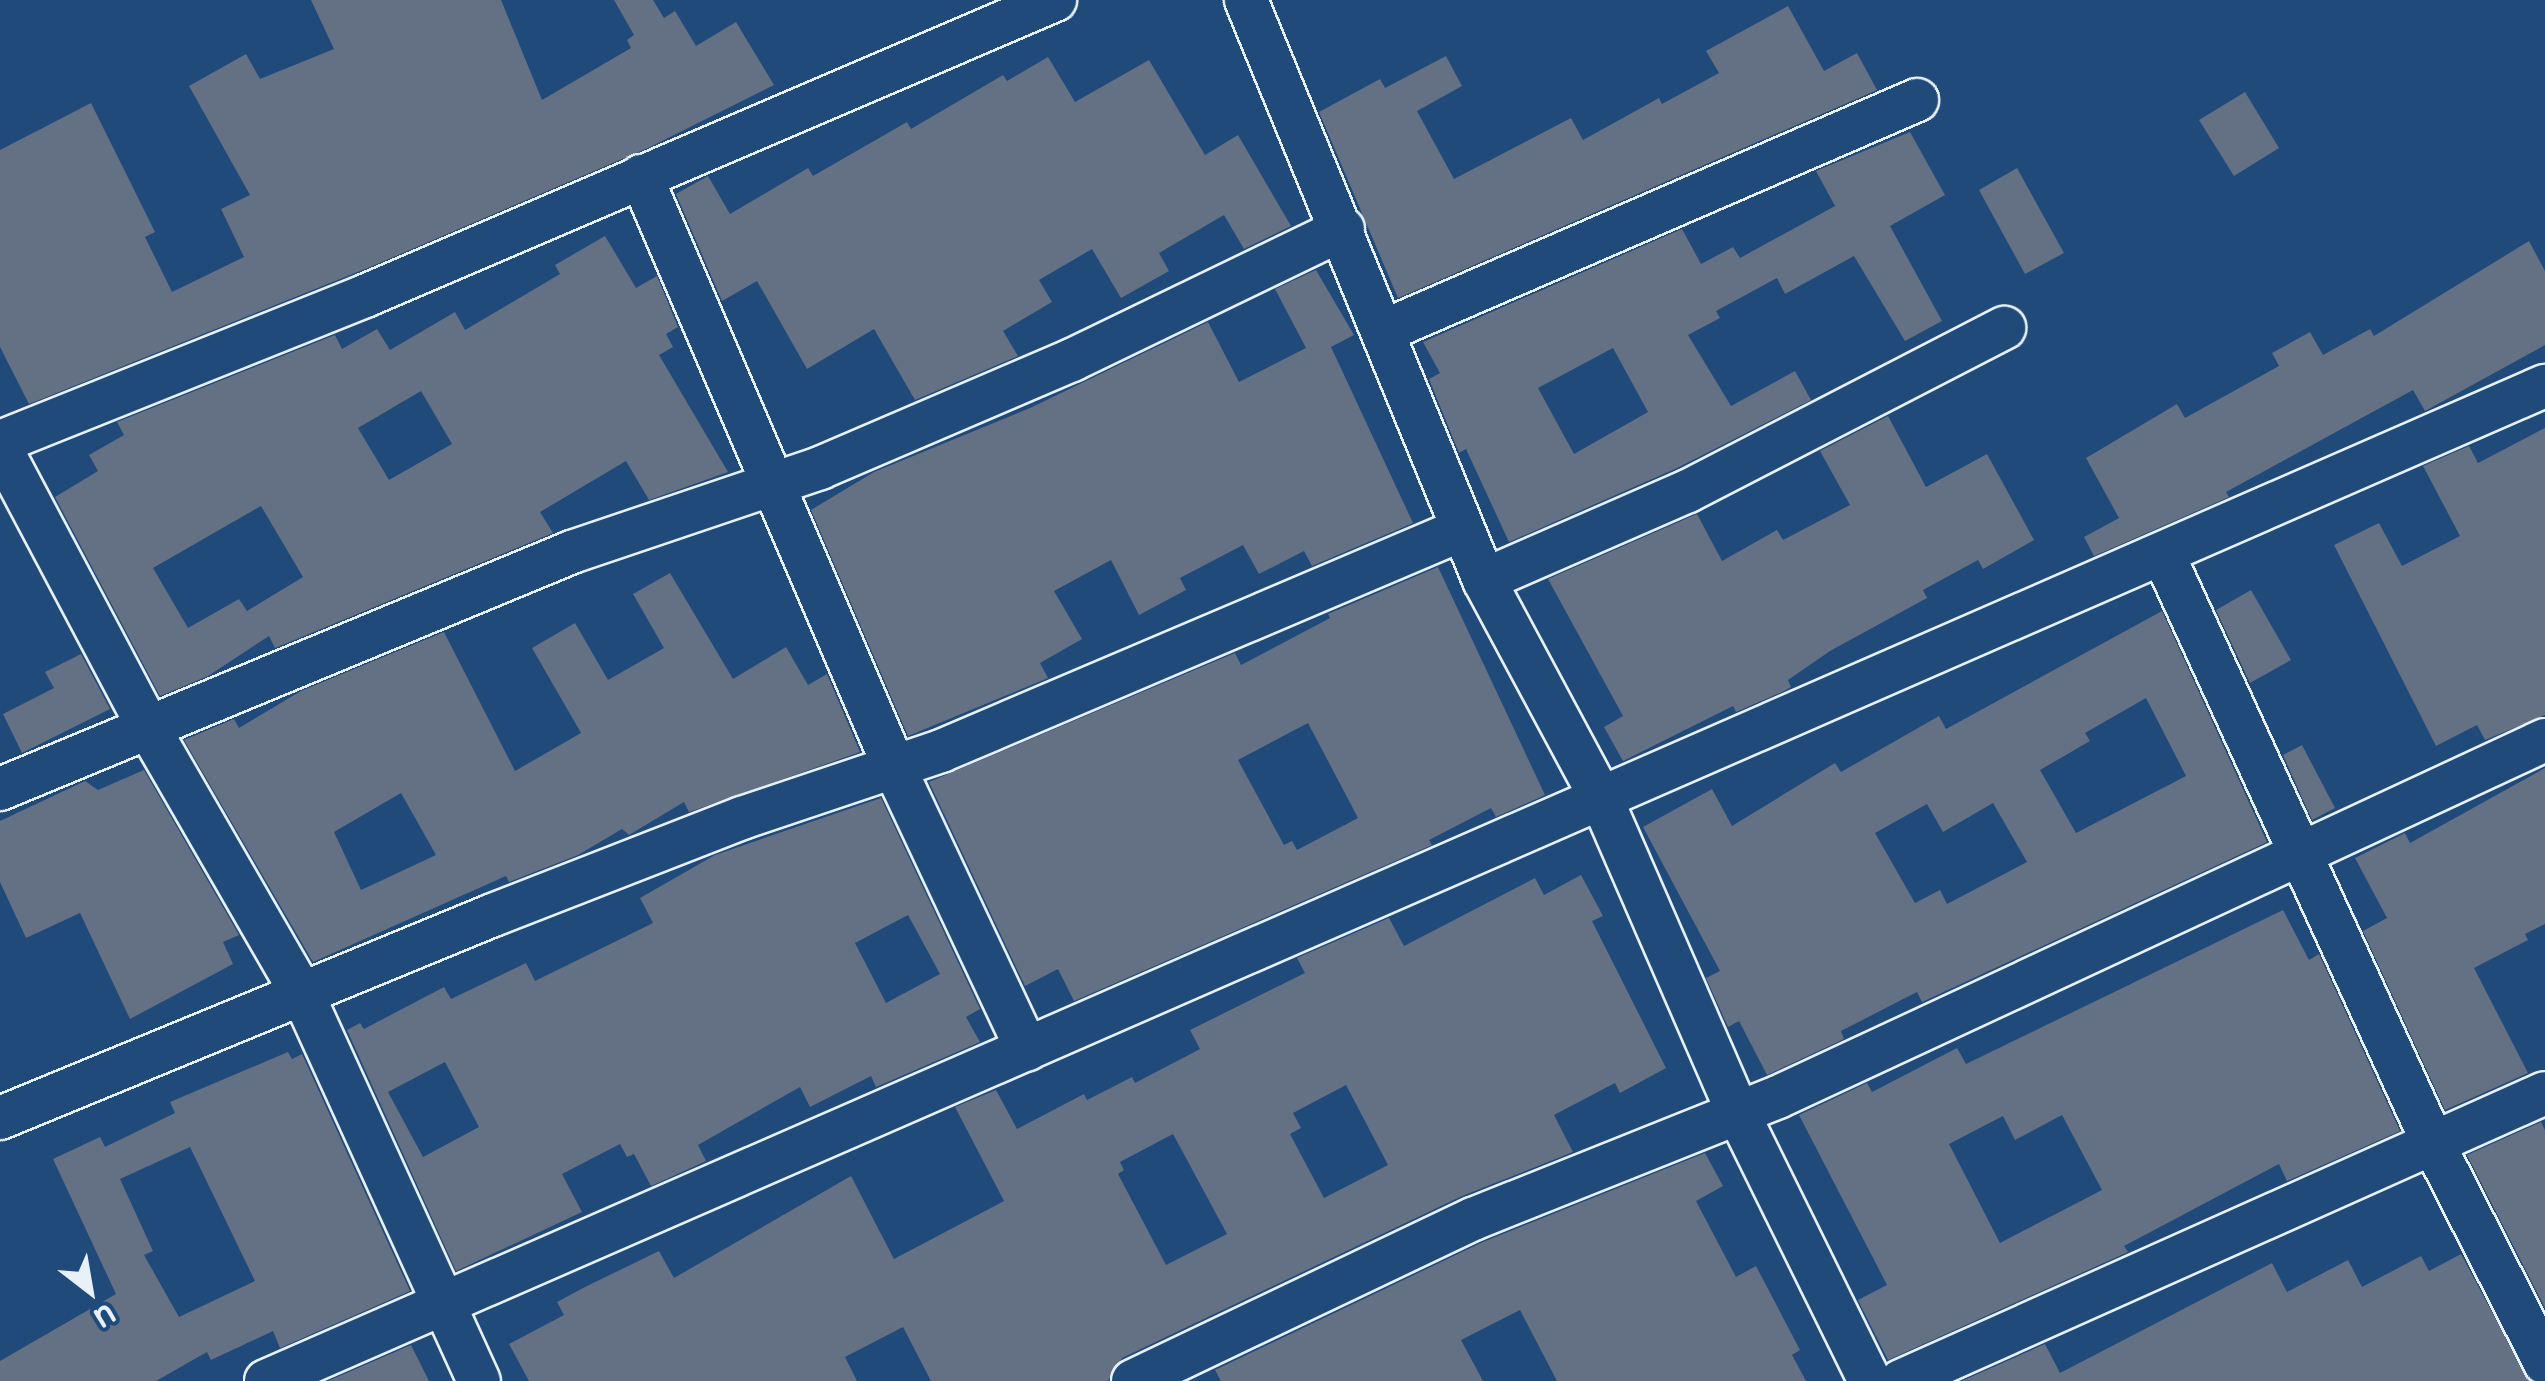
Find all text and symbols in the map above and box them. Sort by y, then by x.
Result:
north arrow [40,1241,140,1341]
text: U [88,1296,123,1337]

